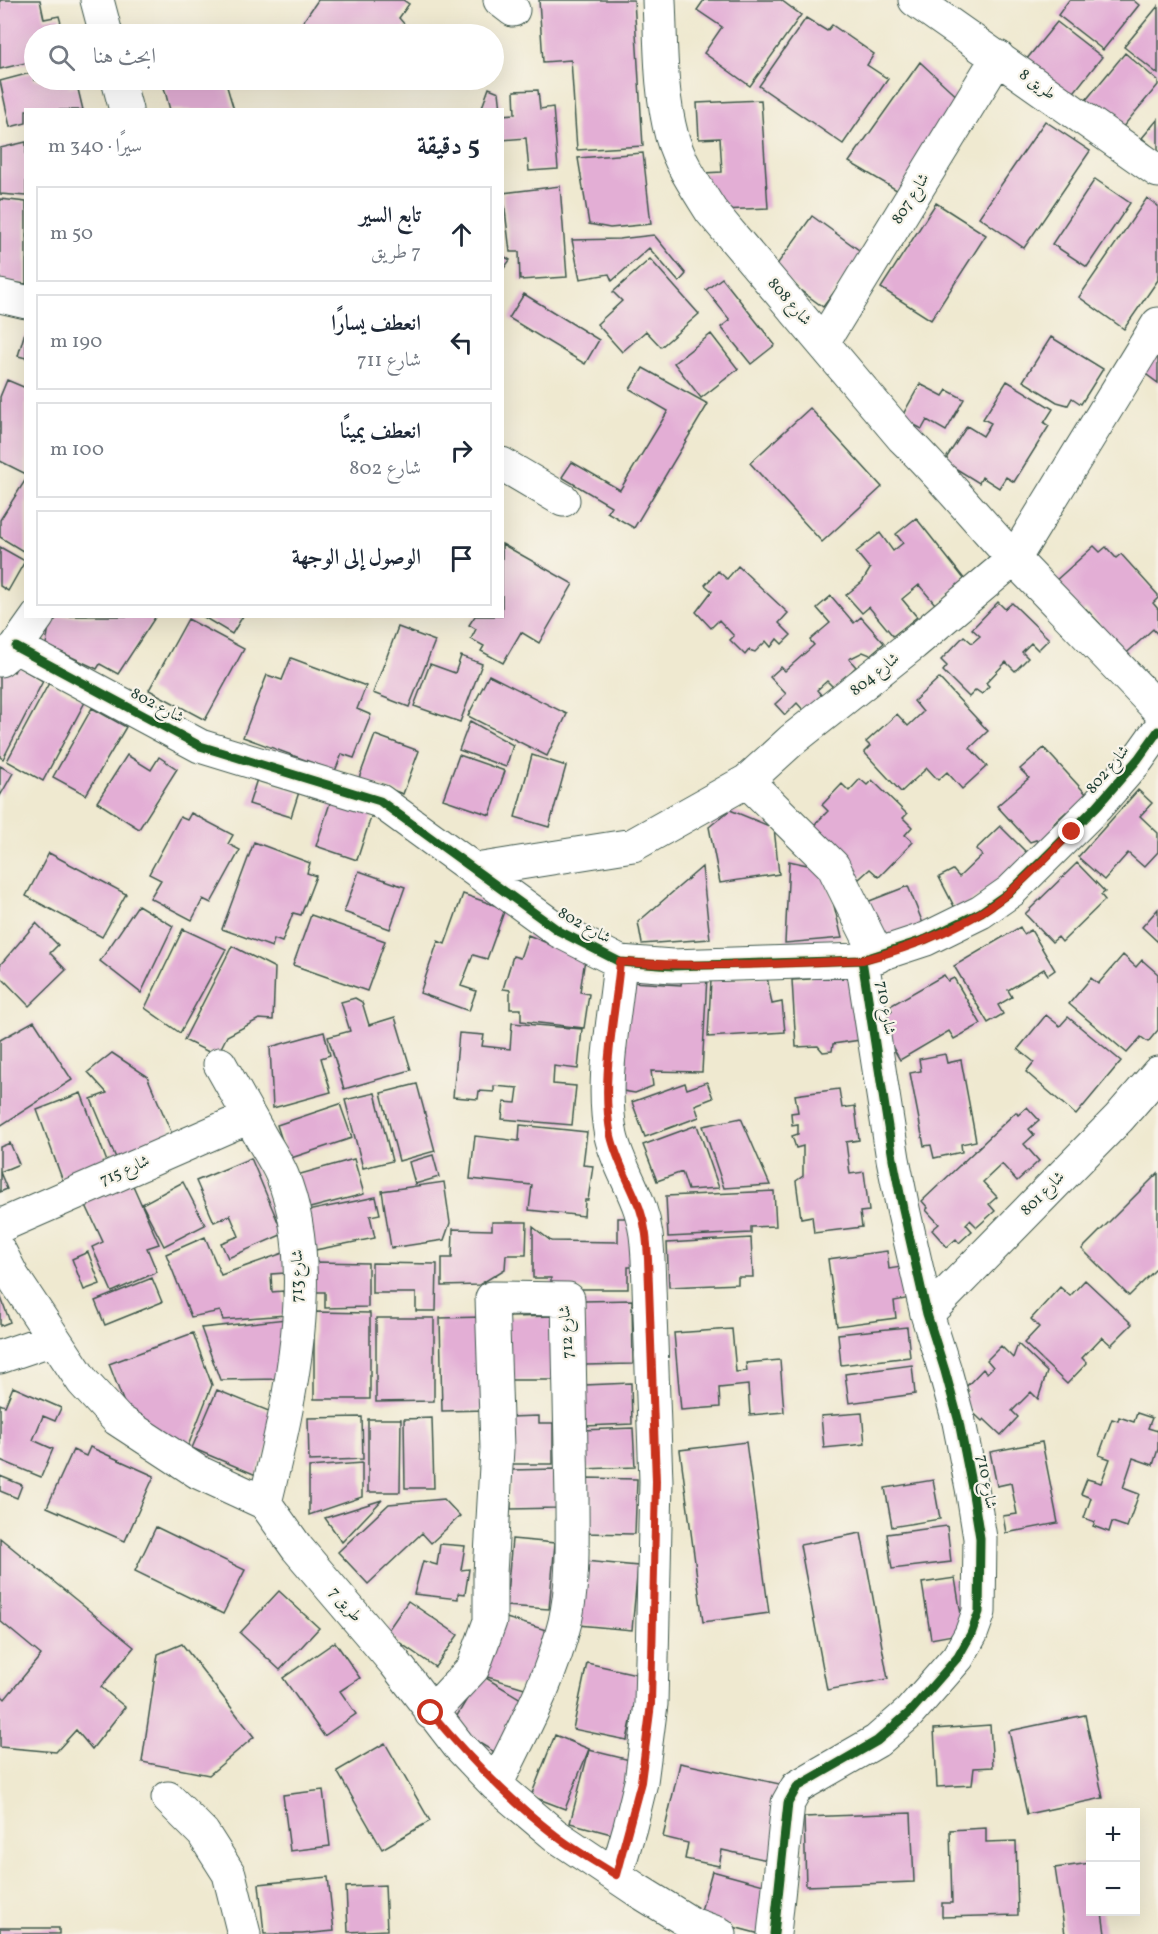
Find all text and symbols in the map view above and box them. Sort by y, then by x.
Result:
search box [24,24,504,90]
icon: search [45,41,78,74]
text: ابحث هنا [93,42,156,73]
street label: طريق 8 [1014,64,1060,106]
text: 5 دقيقة [417,129,480,165]
text: سيرًا · 340 m [48,133,142,161]
street label: شارع 807 [887,169,936,229]
text: تابع السير [359,201,421,232]
icon: ahead [445,218,478,251]
text: 50 m [50,220,93,248]
text: 7 طريق [371,239,421,267]
street label: شارع 808 [761,273,816,331]
text: انعطف يسارًا [331,309,421,340]
icon: left [445,326,478,359]
text: 190 m [50,328,102,356]
text: شارع 711 [357,347,421,375]
text: انعطف يمينًا [340,417,421,448]
icon: right [445,434,478,467]
text: 100 m [50,436,104,464]
text: شارع 802 [349,455,421,483]
icon: arrive [445,542,478,575]
text: الوصول إلى الوجهة [292,543,421,574]
street label: شارع 804 [846,648,905,703]
street label: شارع 802 [126,683,187,730]
street label: شارع 802 [1081,741,1136,800]
route end [1058,818,1084,844]
street label: شارع 802 [553,902,614,950]
street label: شارع 710 [869,979,900,1037]
street label: شارع 715 [96,1150,154,1193]
street label: شارع 801 [1016,1167,1071,1222]
street label: شارع 713 [287,1249,310,1303]
street label: شارع 712 [554,1304,581,1359]
street label: شارع 710 [969,1453,1002,1511]
street label: 7 طريق [324,1583,366,1627]
route start [417,1699,443,1725]
map controls [1086,1808,1140,1916]
button: + [1086,1808,1140,1862]
button: − [1086,1862,1140,1916]

